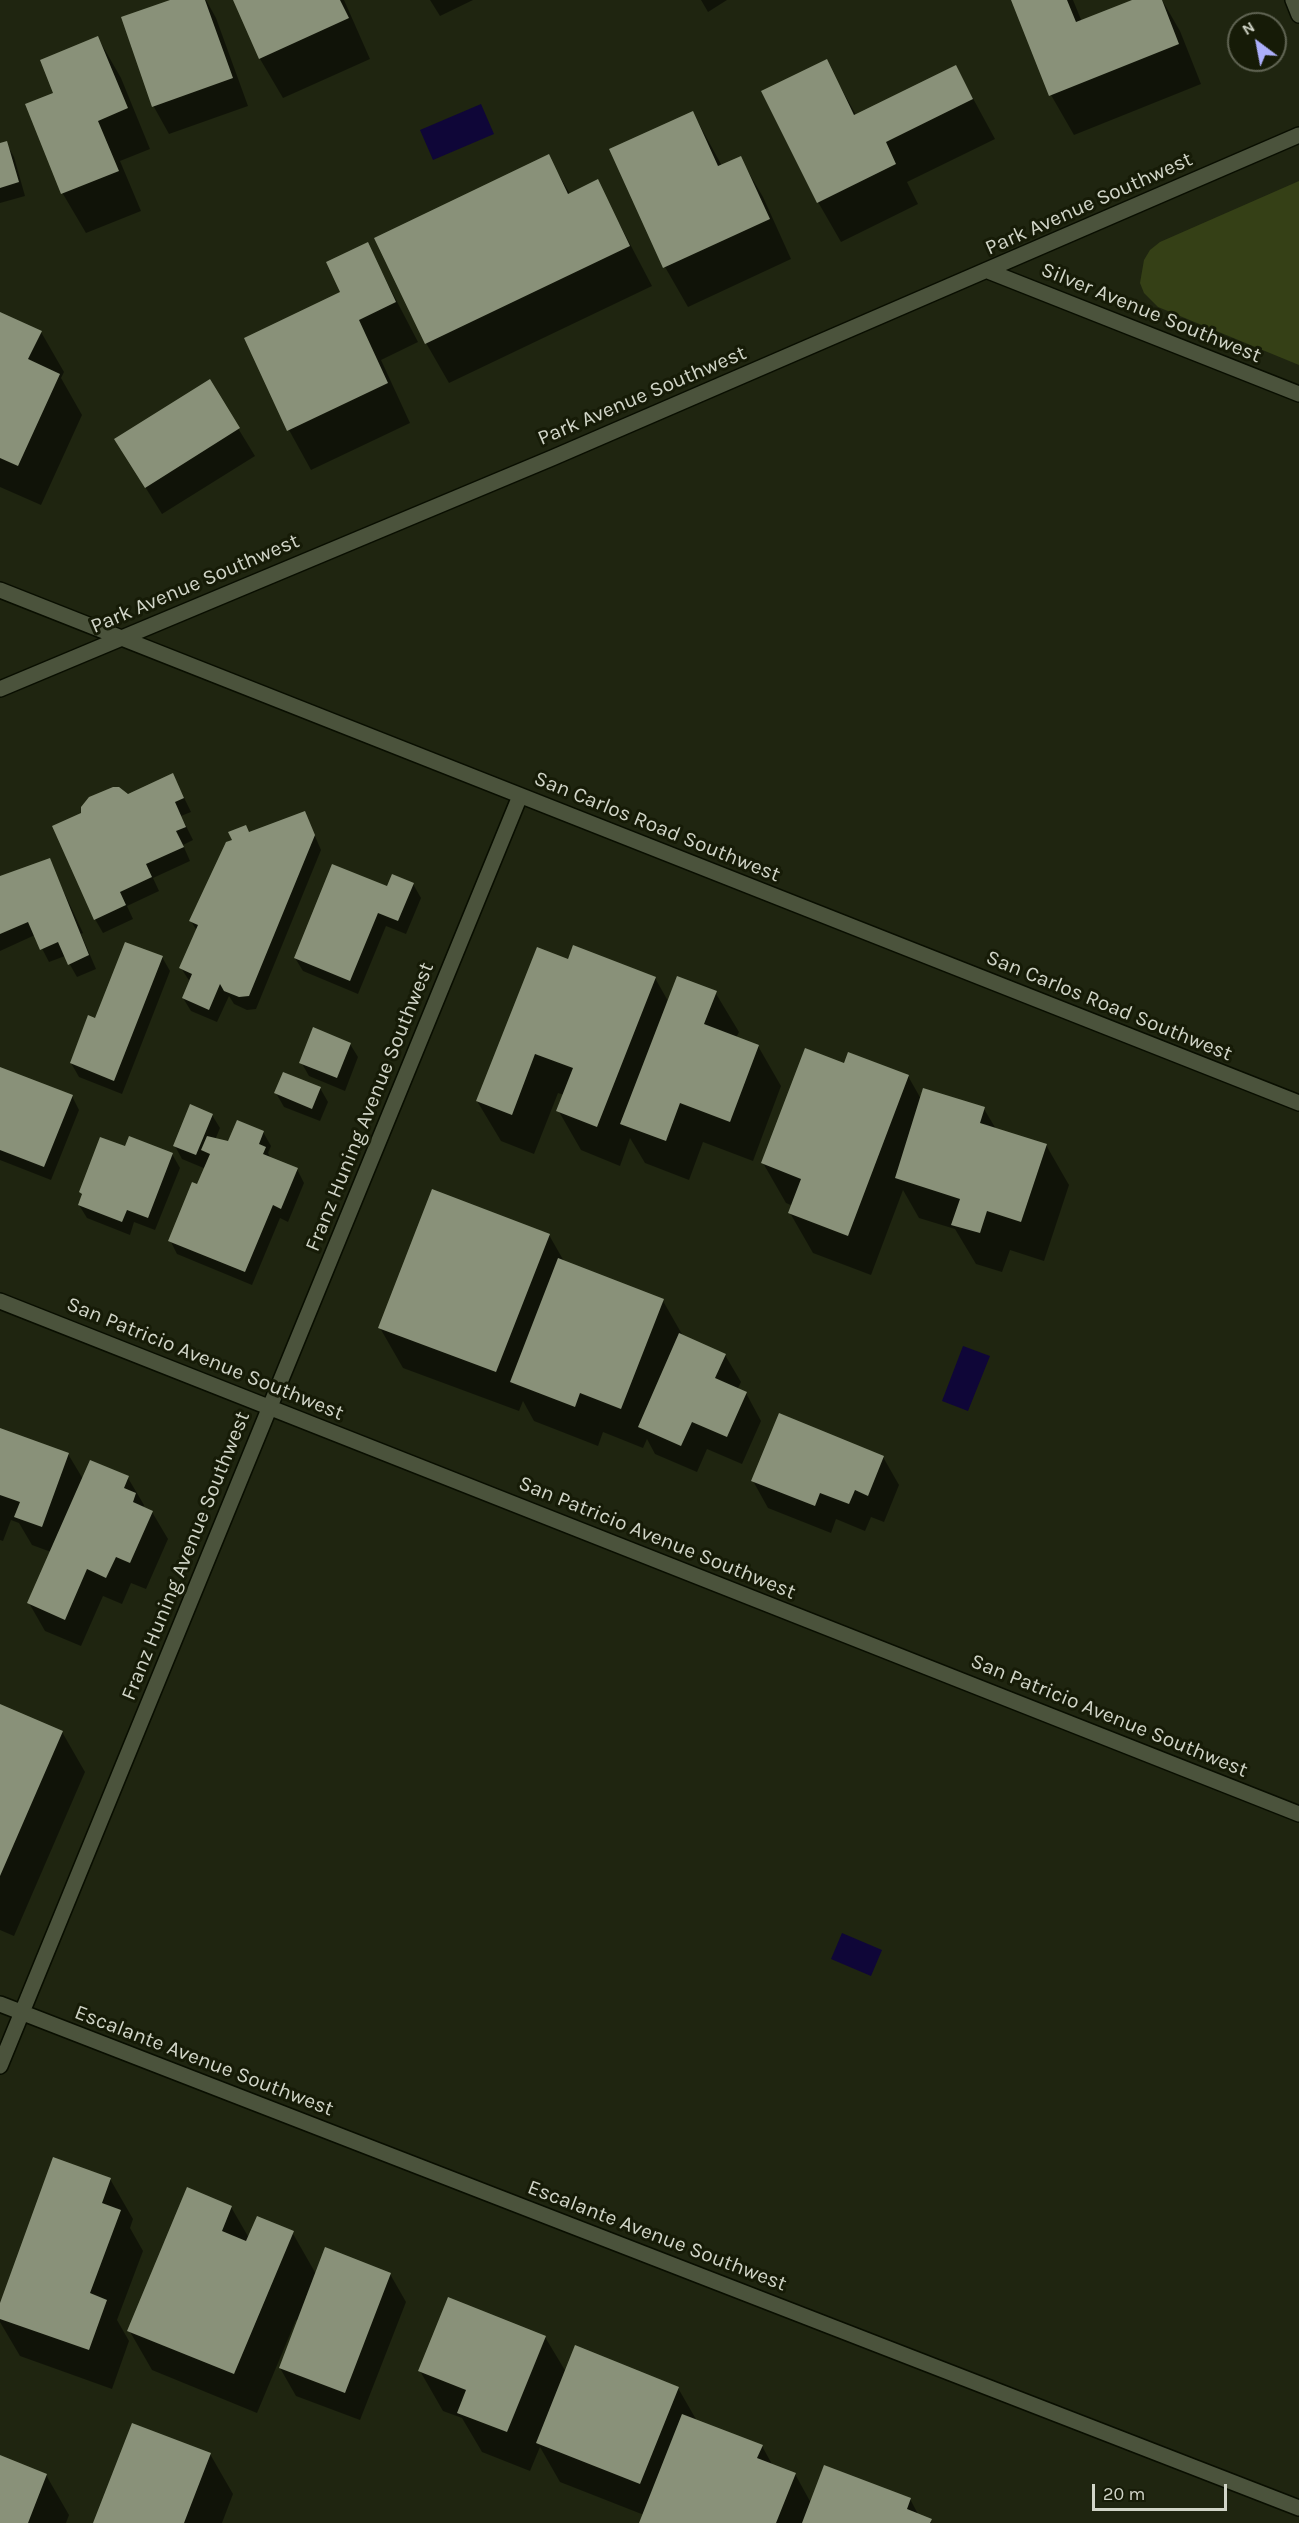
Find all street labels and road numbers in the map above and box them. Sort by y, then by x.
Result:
street label: Park Avenue Southwest [982,147,1196,261]
street label: Silver Avenue Southwest [1037,257,1265,369]
street label: Park Avenue Southwest [534,341,750,451]
street label: Park Avenue Southwest [87,529,303,639]
street label: San Carlos Road Southwest [530,766,784,888]
street label: San Carlos Road Southwest [982,945,1236,1067]
street label: Franz Huning Avenue Southwest [300,959,440,1255]
street label: San Patricio Avenue Southwest [63,1292,347,1426]
street label: Franz Huning Avenue Southwest [116,1408,256,1704]
street label: San Patricio Avenue Southwest [515,1471,799,1605]
street label: San Patricio Avenue Southwest [967,1649,1251,1783]
street label: Escalante Avenue Southwest [71,2000,337,2122]
street label: Escalante Avenue Southwest [524,2175,790,2297]

